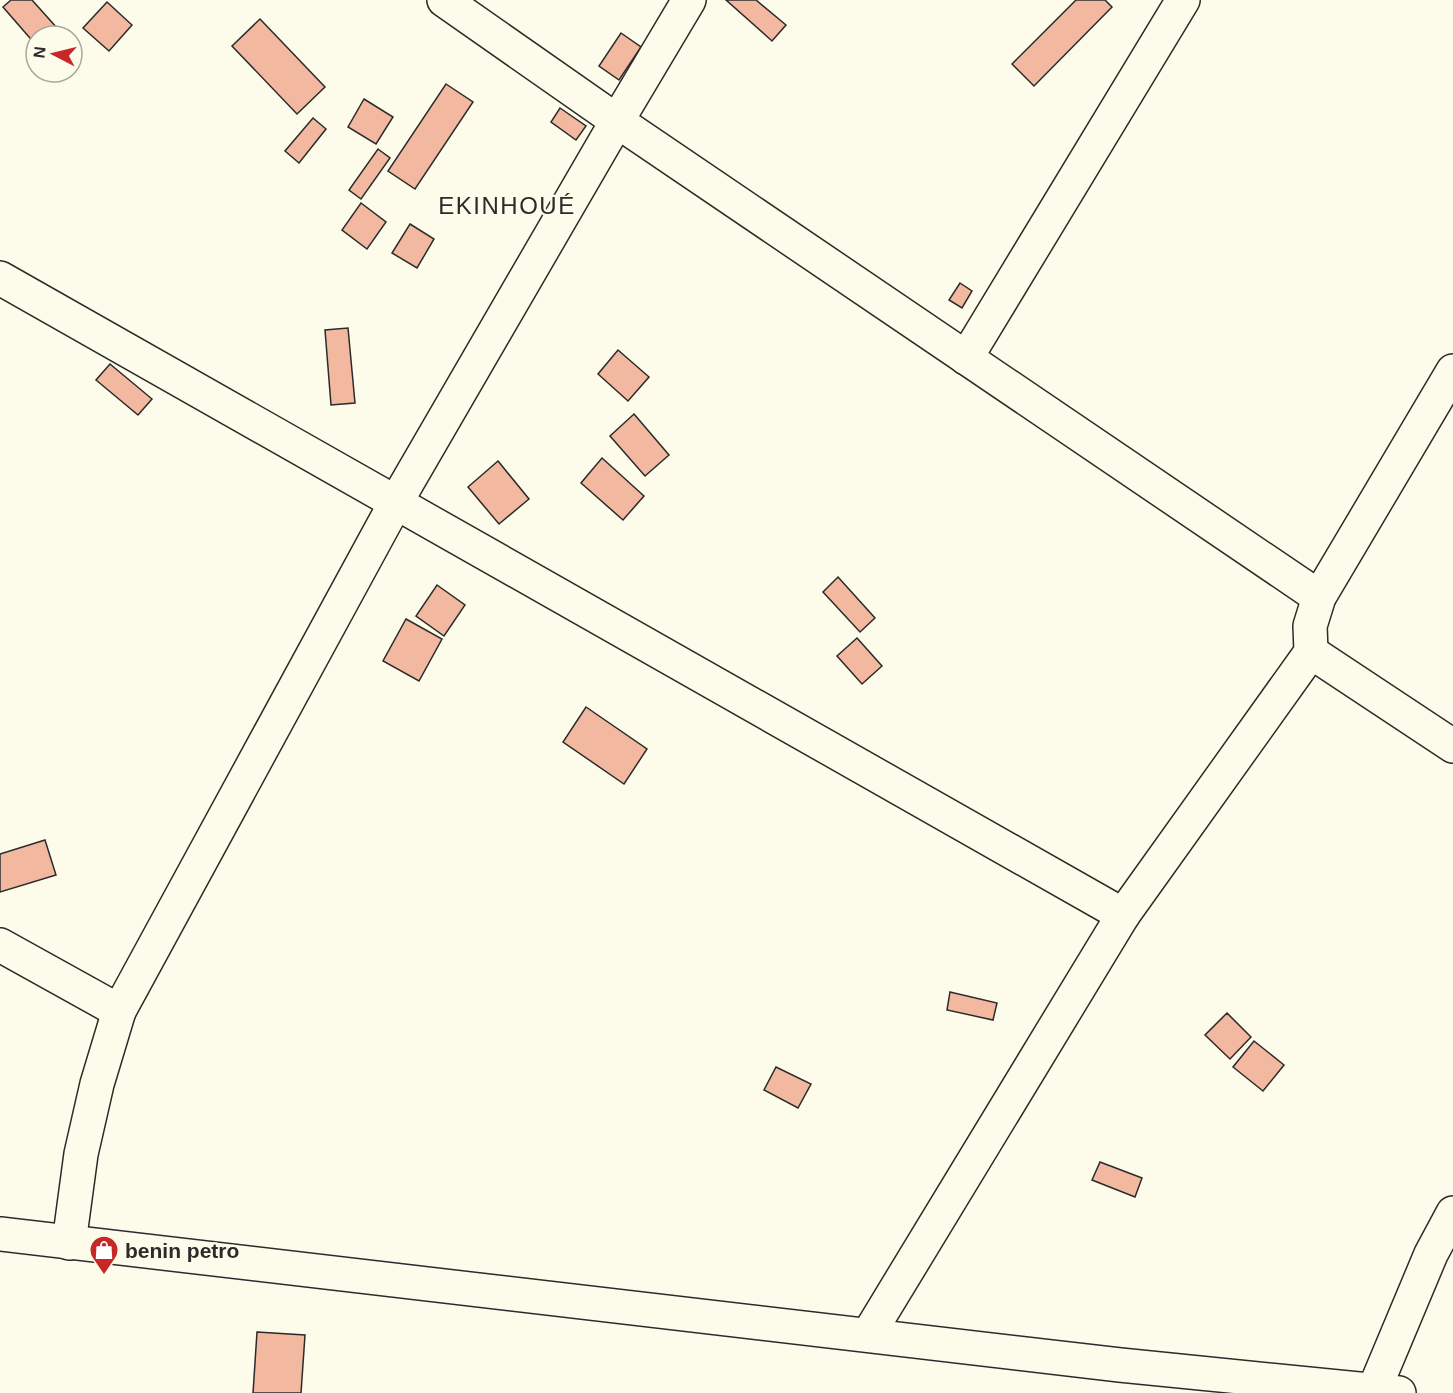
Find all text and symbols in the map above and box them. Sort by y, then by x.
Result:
north arrow [24,24,84,84]
text: N [30,45,49,59]
district label: EKINHOUÉ [438,192,576,219]
shop icon: benin petro [88,1234,120,1276]
place label: benin petro [125,1239,239,1262]

